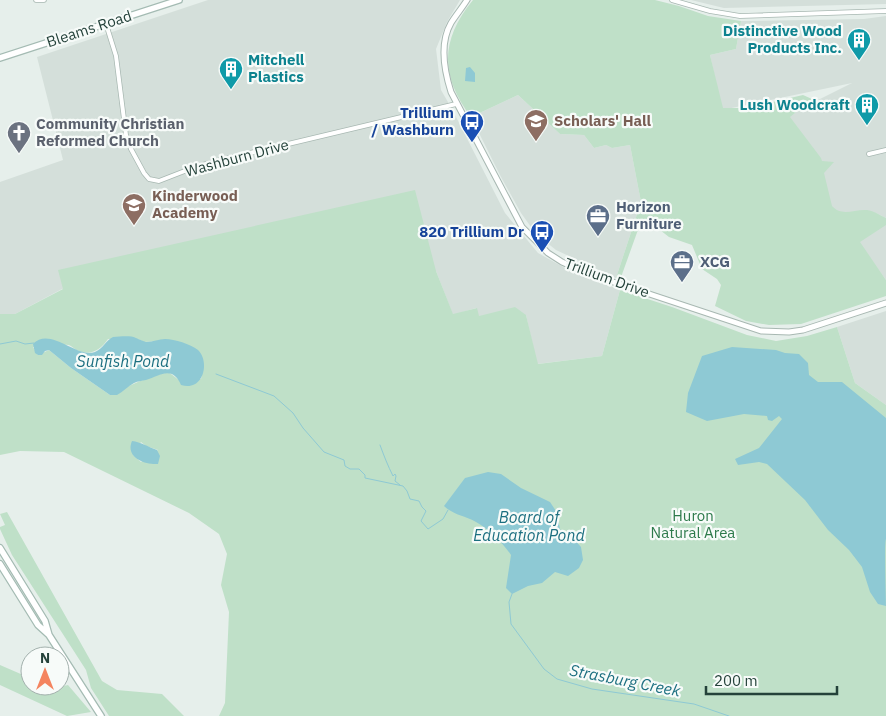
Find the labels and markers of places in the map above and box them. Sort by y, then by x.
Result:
place label: Distinctive Wood Products Inc. [723,21,842,57]
building icon: Distinctive Wood Products Inc. [846,27,872,61]
place label: Mitchell Plastics [248,50,305,86]
building icon: Mitchell Plastics [218,56,244,90]
building icon: Lush Woodcraft [854,92,880,126]
place label: Lush Woodcraft [740,95,850,114]
place label: Trillium / Washburn [371,103,454,139]
school or university icon: Scholars' Hall [523,108,549,142]
bus stop icon: Trillium / Washburn [459,109,485,143]
place label: Scholars' Hall [554,111,651,130]
place label: Community Christian Reformed Church [36,114,185,150]
church icon: Community Christian Reformed Church [6,120,32,154]
place label: Kinderwood Academy [152,186,238,222]
school or university icon: Kinderwood Academy [121,192,147,226]
place label: Horizon Furniture [616,197,682,233]
office icon: Horizon Furniture [585,203,611,237]
bus stop icon: 820 Trillium Dr [529,219,555,253]
place label: 820 Trillium Dr [419,222,524,241]
office icon: XCG [669,249,695,283]
place label: XCG [700,252,730,271]

